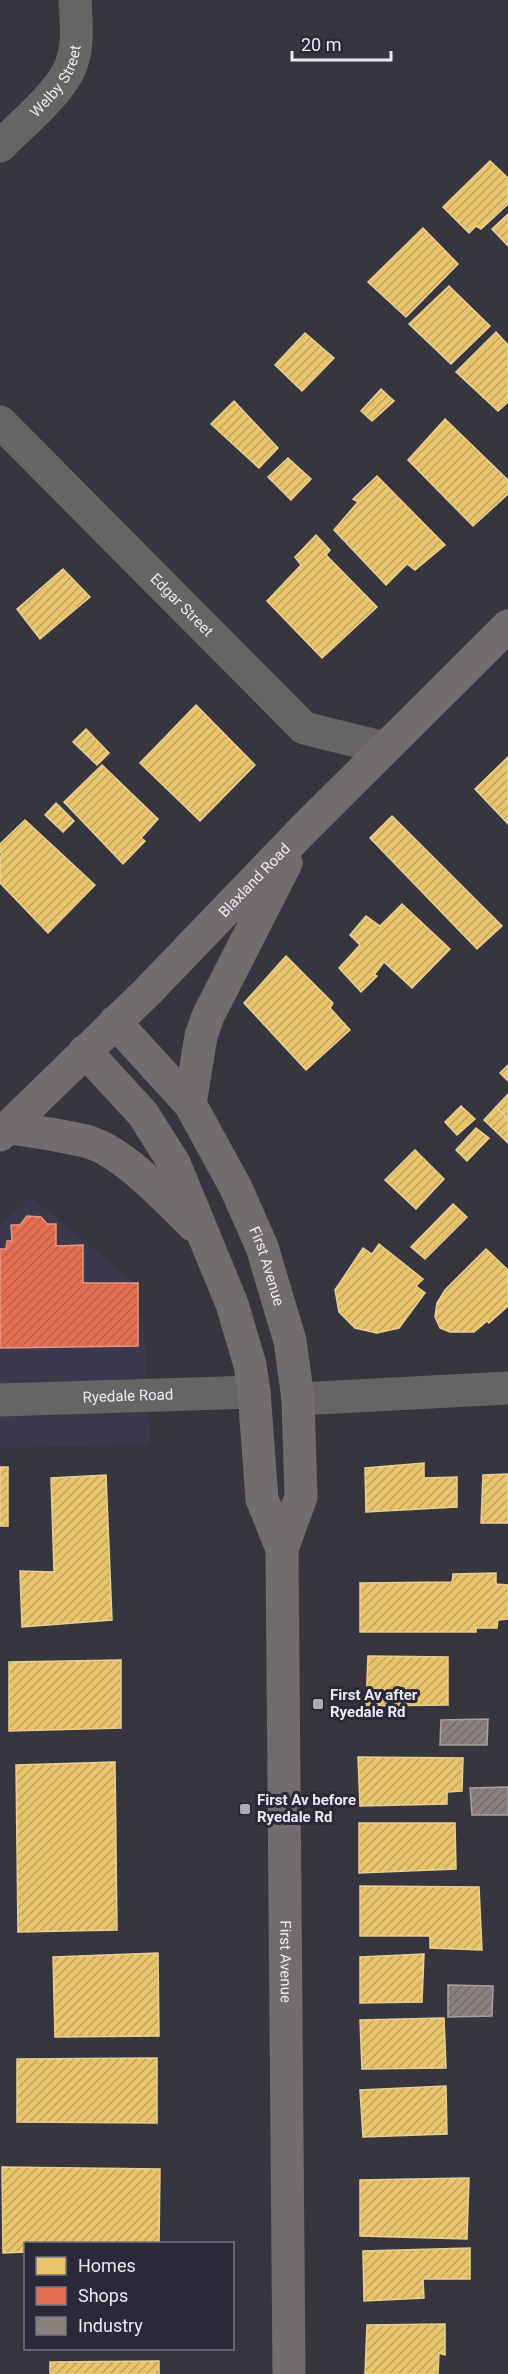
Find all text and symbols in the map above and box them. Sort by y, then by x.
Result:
scale bar [292,24,391,62]
text: 20 m [301,34,341,55]
street label: Welby Street [26,44,85,121]
street label: Edgar Street [147,570,217,640]
street label: Blaxland Road [215,840,294,921]
street label: First Avenue [245,1224,288,1308]
street label: Ryedale Road [82,1386,174,1406]
place label: First Av after Ryedale Rd [330,1686,418,1721]
marker: First Av after Ryedale Rd [311,1697,325,1711]
place label: First Av before Ryedale Rd [257,1791,356,1826]
marker: First Av before Ryedale Rd [238,1802,252,1816]
street label: First Avenue [276,1920,295,2003]
legend [24,2242,234,2350]
text: Homes [78,2255,136,2276]
text: Shops [78,2285,128,2306]
text: Industry [78,2315,143,2336]

